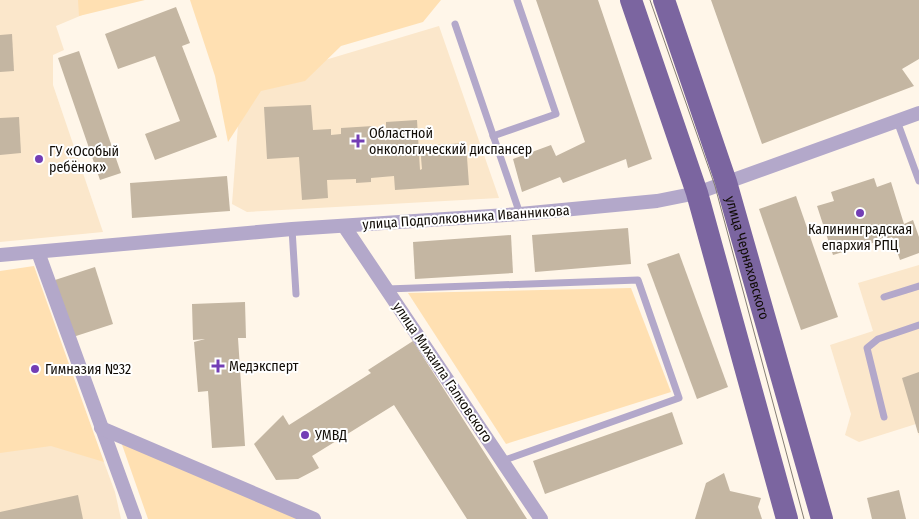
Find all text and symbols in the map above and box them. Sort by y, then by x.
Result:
place label: Областной онкологический диспансер [369,125,532,158]
marker: Областной онкологический диспансер [351,134,365,148]
place label: ГУ «Особый ребёнок» [49,143,119,176]
marker: ГУ «Особый ребёнок» [33,153,45,165]
street label: улица Черняховского [721,194,773,322]
street label: улица Подполковника Иванникова [362,202,570,233]
marker: Калининградская епархия РПЦ [854,207,866,219]
place label: Калининградская епархия РПЦ [808,221,912,254]
street label: улица Михаила Галковского [389,299,496,446]
place label: Медэксперт [229,358,299,375]
marker: Медэксперт [211,359,225,373]
place label: Гимназия №32 [45,361,131,378]
marker: Гимназия №32 [29,363,41,375]
place label: УМВД [314,427,347,444]
marker: УМВД [299,429,311,441]

